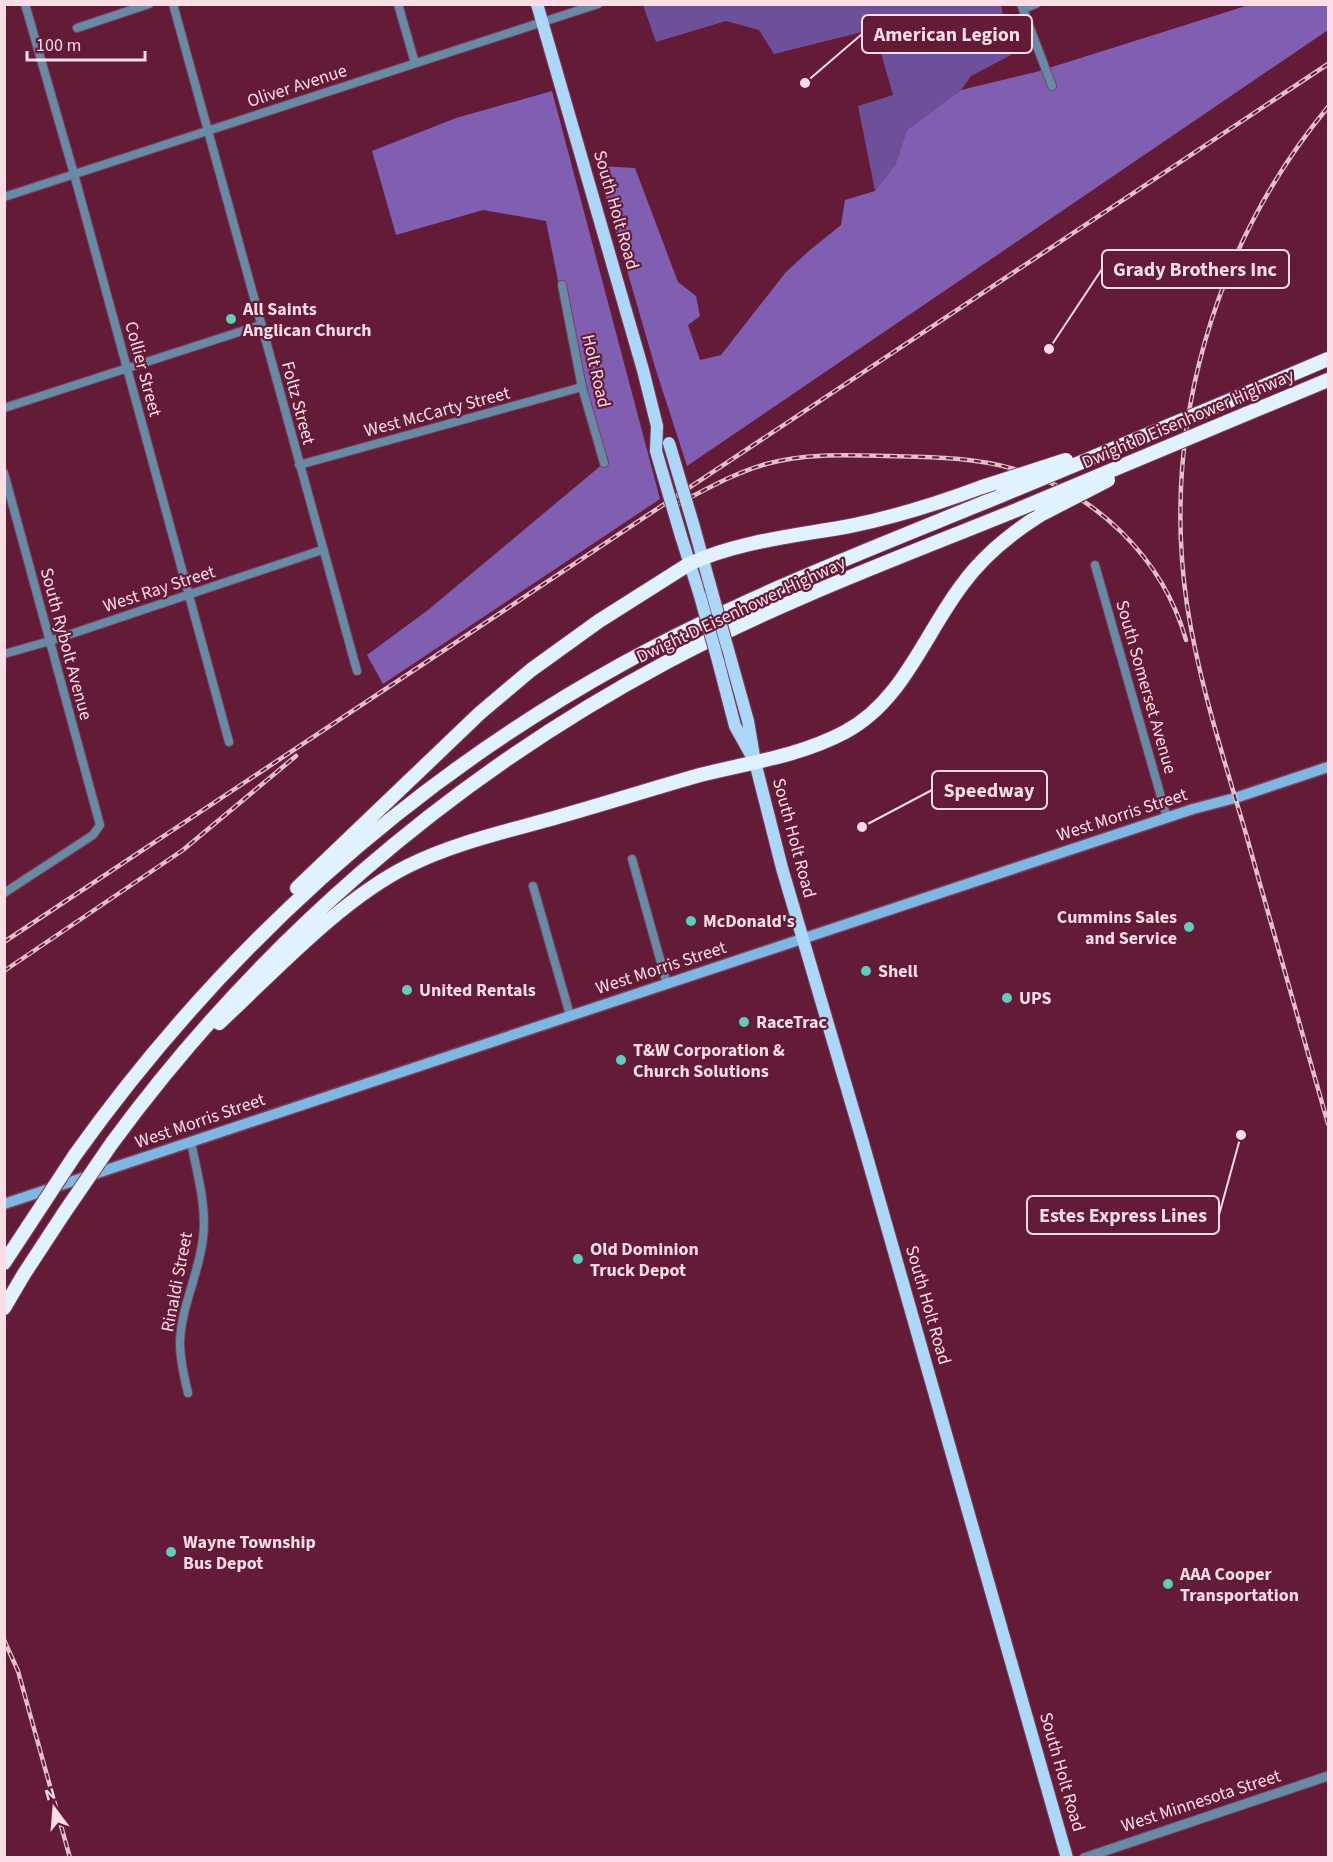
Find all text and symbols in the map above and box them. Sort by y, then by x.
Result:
callout: American Legion [862,15,1032,53]
text: American Legion [873,21,1020,49]
scale bar [27,24,146,62]
text: 100 m [36,33,81,58]
street label: Oliver Avenue [244,58,350,114]
street label: South Holt Road [587,147,645,273]
callout: Grady Brothers Inc [1102,250,1289,288]
text: Grady Brothers Inc [1113,256,1277,284]
place label: All Saints Anglican Church [242,297,372,343]
marker: All Saints Anglican Church [224,312,238,326]
street label: Collier Street [118,319,168,419]
street label: Holt Road [575,332,617,410]
street label: Foltz Street [275,359,321,447]
street label: Dwight D Eisenhower Highway [1078,363,1298,475]
street label: West McCarty Street [361,381,513,443]
street label: Dwight D Eisenhower Highway [632,550,850,670]
street label: West Ray Street [100,559,218,619]
street label: South Rybolt Avenue [34,565,98,723]
street label: South Somerset Avenue [1109,597,1183,777]
callout: Speedway [932,771,1047,809]
street label: South Holt Road [766,775,822,901]
text: Speedway [943,777,1035,805]
street label: West Morris Street [1053,782,1191,848]
place label: Cummins Sales and Service [1057,905,1177,951]
place label: McDonald's [703,909,795,934]
marker: McDonald's [684,914,698,928]
marker: Cummins Sales and Service [1182,920,1196,934]
street label: West Morris Street [592,935,730,1001]
place label: Shell [878,959,918,984]
marker: Shell [859,964,873,978]
place label: United Rentals [419,978,536,1003]
marker: United Rentals [400,983,414,997]
place label: UPS [1019,986,1052,1011]
marker: UPS [1000,991,1014,1005]
place label: RaceTrac [756,1010,828,1035]
marker: RaceTrac [737,1015,751,1029]
place label: T&W Corporation & Church Solutions [633,1038,785,1084]
marker: T&W Corporation & Church Solutions [614,1053,628,1067]
street label: West Morris Street [132,1087,268,1155]
callout: Estes Express Lines [1027,1196,1219,1234]
text: Estes Express Lines [1039,1202,1207,1230]
street label: Rinaldi Street [155,1230,199,1334]
place label: Old Dominion Truck Depot [590,1237,699,1283]
street label: South Holt Road [899,1242,957,1368]
marker: Old Dominion Truck Depot [571,1252,585,1266]
place label: Wayne Township Bus Depot [183,1530,316,1576]
marker: Wayne Township Bus Depot [164,1545,178,1559]
place label: AAA Cooper Transportation [1179,1562,1299,1608]
marker: AAA Cooper Transportation [1161,1577,1175,1591]
street label: South Holt Road [1033,1709,1091,1835]
street label: West Minnesota Street [1118,1763,1284,1839]
north arrow [24,1778,84,1838]
text: N [42,1783,58,1807]

